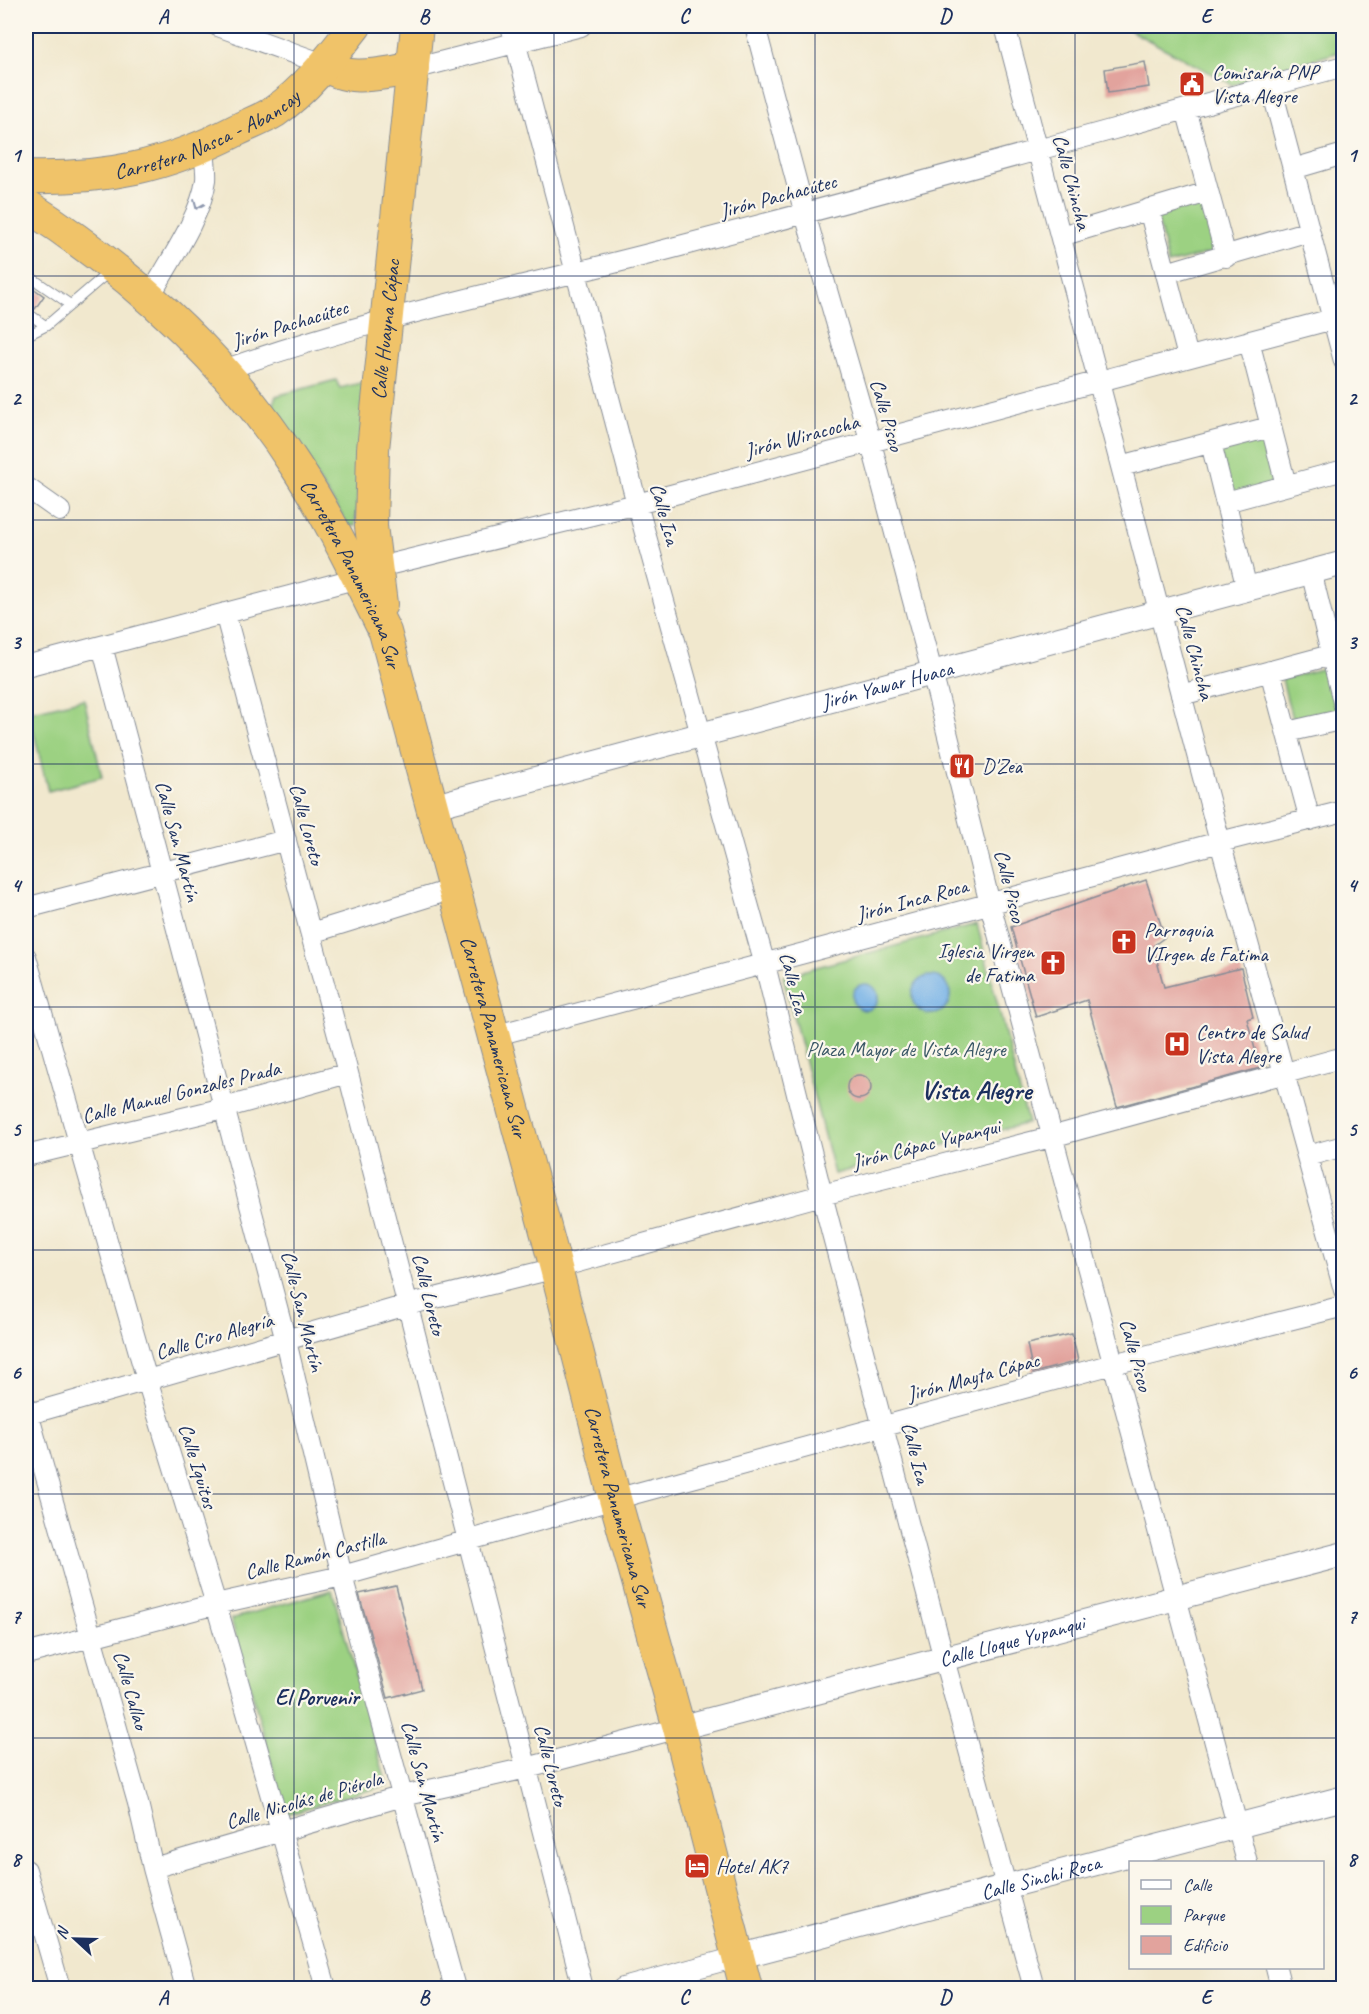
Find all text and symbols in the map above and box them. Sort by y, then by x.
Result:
text: A [158,4,170,29]
text: B [419,4,431,29]
text: C [679,4,691,29]
text: D [939,4,953,29]
text: E [1201,4,1215,29]
place label: Comisaría PNP Vista Alegre [1212,59,1321,109]
public building icon: Comisaría PNP Vista Alegre [1177,69,1207,99]
street label: Carretera Nasca - Abancay [113,83,307,185]
street label: Calle Chincha [1047,132,1098,234]
text: 1 [12,143,23,168]
text: 1 [1348,143,1359,168]
street label: Jirón Pachacútec [716,168,841,224]
one-way arrow [193,198,205,209]
street label: Calle Huayna Cápac [365,256,406,401]
street label: Jirón Pachacútec [228,294,353,354]
street label: Calle Pisco [864,376,910,456]
text: 2 [12,386,23,411]
text: 2 [1348,386,1359,411]
street label: Jirón Wiracocha [741,408,864,464]
street label: Carretera Panamericana Sur [294,475,408,673]
street label: Calle Ica [644,480,686,550]
street label: Calle Chincha [1170,602,1221,704]
text: 3 [12,630,23,655]
text: 3 [1348,630,1359,655]
street label: Jirón Yawar Huaca [817,655,957,715]
restaurant icon: D'Zea [947,751,977,781]
place label: D'Zea [982,753,1024,779]
street label: Calle San Martín [149,778,207,905]
street label: Calle Loreto [284,780,331,870]
street label: Calle Pisco [988,847,1032,927]
street label: Jirón Inca Roca [852,872,973,928]
text: 4 [12,873,24,898]
text: 4 [1348,873,1360,898]
place label: Parroquia VIrgen de Fatima [1144,917,1269,967]
church icon: Parroquia VIrgen de Fatima [1109,927,1139,957]
street label: Carretera Panamericana Sur [454,933,534,1143]
place label: Iglesia Virgen de Fatima [938,938,1036,988]
church icon: Iglesia Virgen de Fatima [1038,948,1068,978]
street label: Calle Ica [774,949,815,1019]
place label: Centro de Salud Vista Alegre [1196,1019,1311,1069]
hospital icon: Centro de Salud Vista Alegre [1162,1029,1192,1059]
park label: Plaza Mayor de Vista Alegre [806,1036,1007,1062]
street label: Calle Manuel Gonzales Prada [79,1054,285,1129]
district label: Vista Alegre [921,1073,1034,1107]
street label: Jirón Cápac Yupanqui [848,1112,1006,1175]
text: 5 [12,1117,23,1142]
text: 5 [1348,1117,1359,1142]
street label: Calle San Martín [275,1248,331,1375]
street label: Calle Loreto [406,1250,452,1340]
street label: Calle Ciro Alegría [152,1306,278,1365]
street label: Calle Pisco [1114,1316,1159,1396]
street label: Jirón Mayta Cápac [903,1346,1044,1407]
text: 6 [11,1360,22,1385]
text: 6 [1347,1360,1358,1385]
street label: Carretera Panamericana Sur [579,1403,658,1613]
street label: Calle Ica [896,1419,937,1489]
street label: Calle Iquitos [173,1420,224,1513]
street label: Calle Ramón Castilla [242,1524,390,1585]
text: 7 [12,1604,23,1629]
text: 7 [1348,1604,1359,1629]
street label: Calle Lloque Yupanqui [937,1609,1090,1672]
street label: Calle Callao [107,1648,155,1735]
district label: El Porvenir [275,1684,361,1712]
street label: Calle San Martín [395,1718,453,1845]
street label: Calle Loreto [528,1721,574,1811]
street label: Calle Nicolás de Piérola [223,1765,387,1835]
text: 8 [12,1847,24,1872]
text: 8 [1348,1847,1360,1872]
street label: Calle Sinchi Roca [978,1849,1106,1906]
hotel icon: Hotel AK7 [682,1851,712,1881]
place label: Hotel AK7 [716,1853,790,1879]
legend [1129,1861,1324,1969]
text: Calle [1183,1874,1212,1896]
text: Parque [1183,1904,1225,1926]
north arrow [45,1909,105,1969]
text: N [51,1923,74,1942]
text: Edificio [1183,1934,1229,1956]
text: A [158,1985,170,2010]
text: B [419,1985,431,2010]
text: C [679,1985,691,2010]
text: D [939,1985,953,2010]
text: E [1201,1985,1215,2010]

